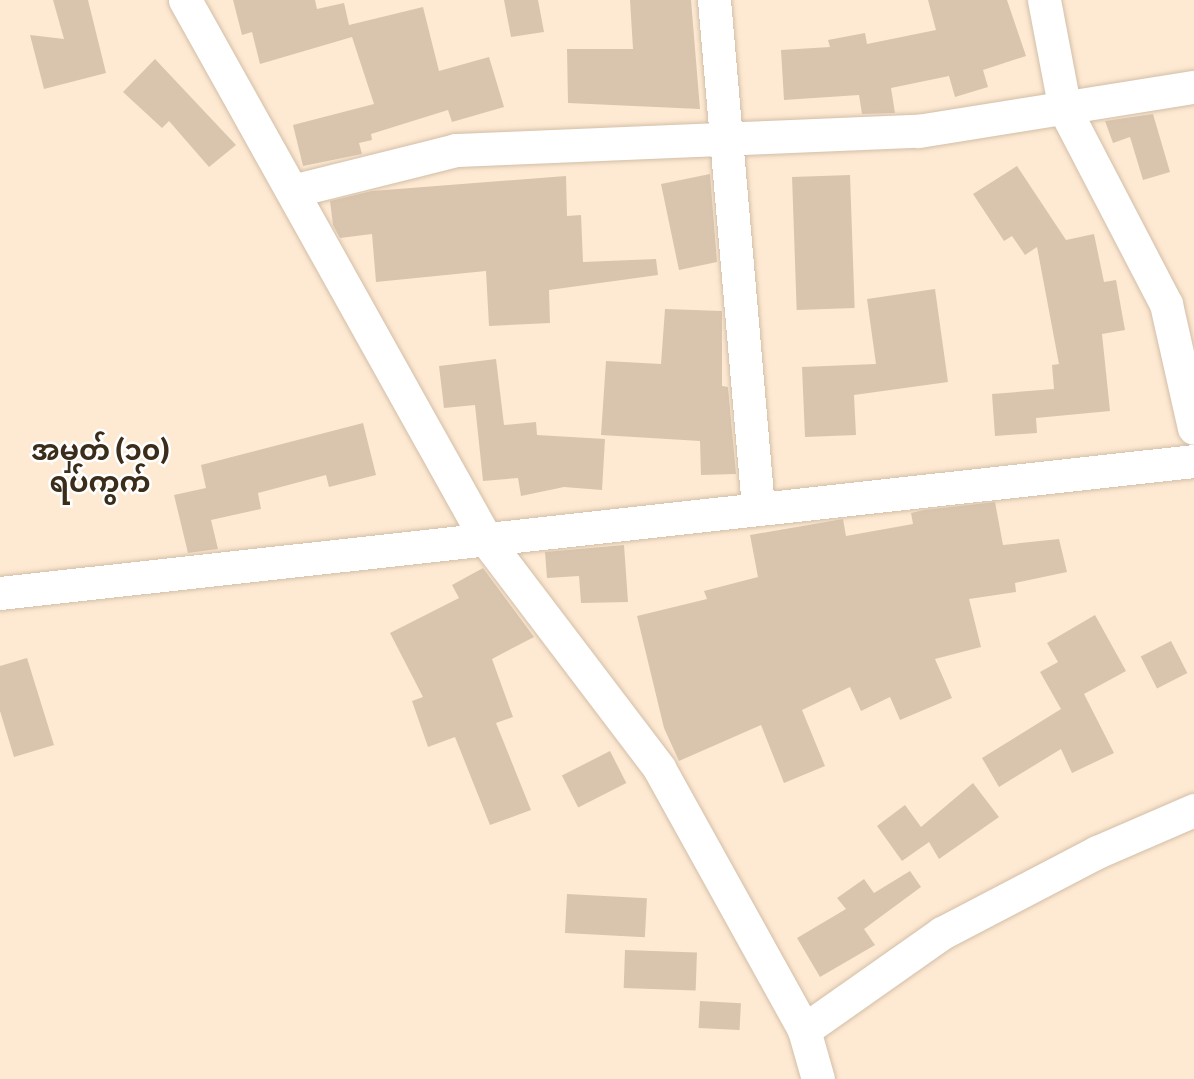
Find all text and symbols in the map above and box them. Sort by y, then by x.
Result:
district label: အမှတ် (၁၀) ရပ်ကွက် [31,434,169,500]

